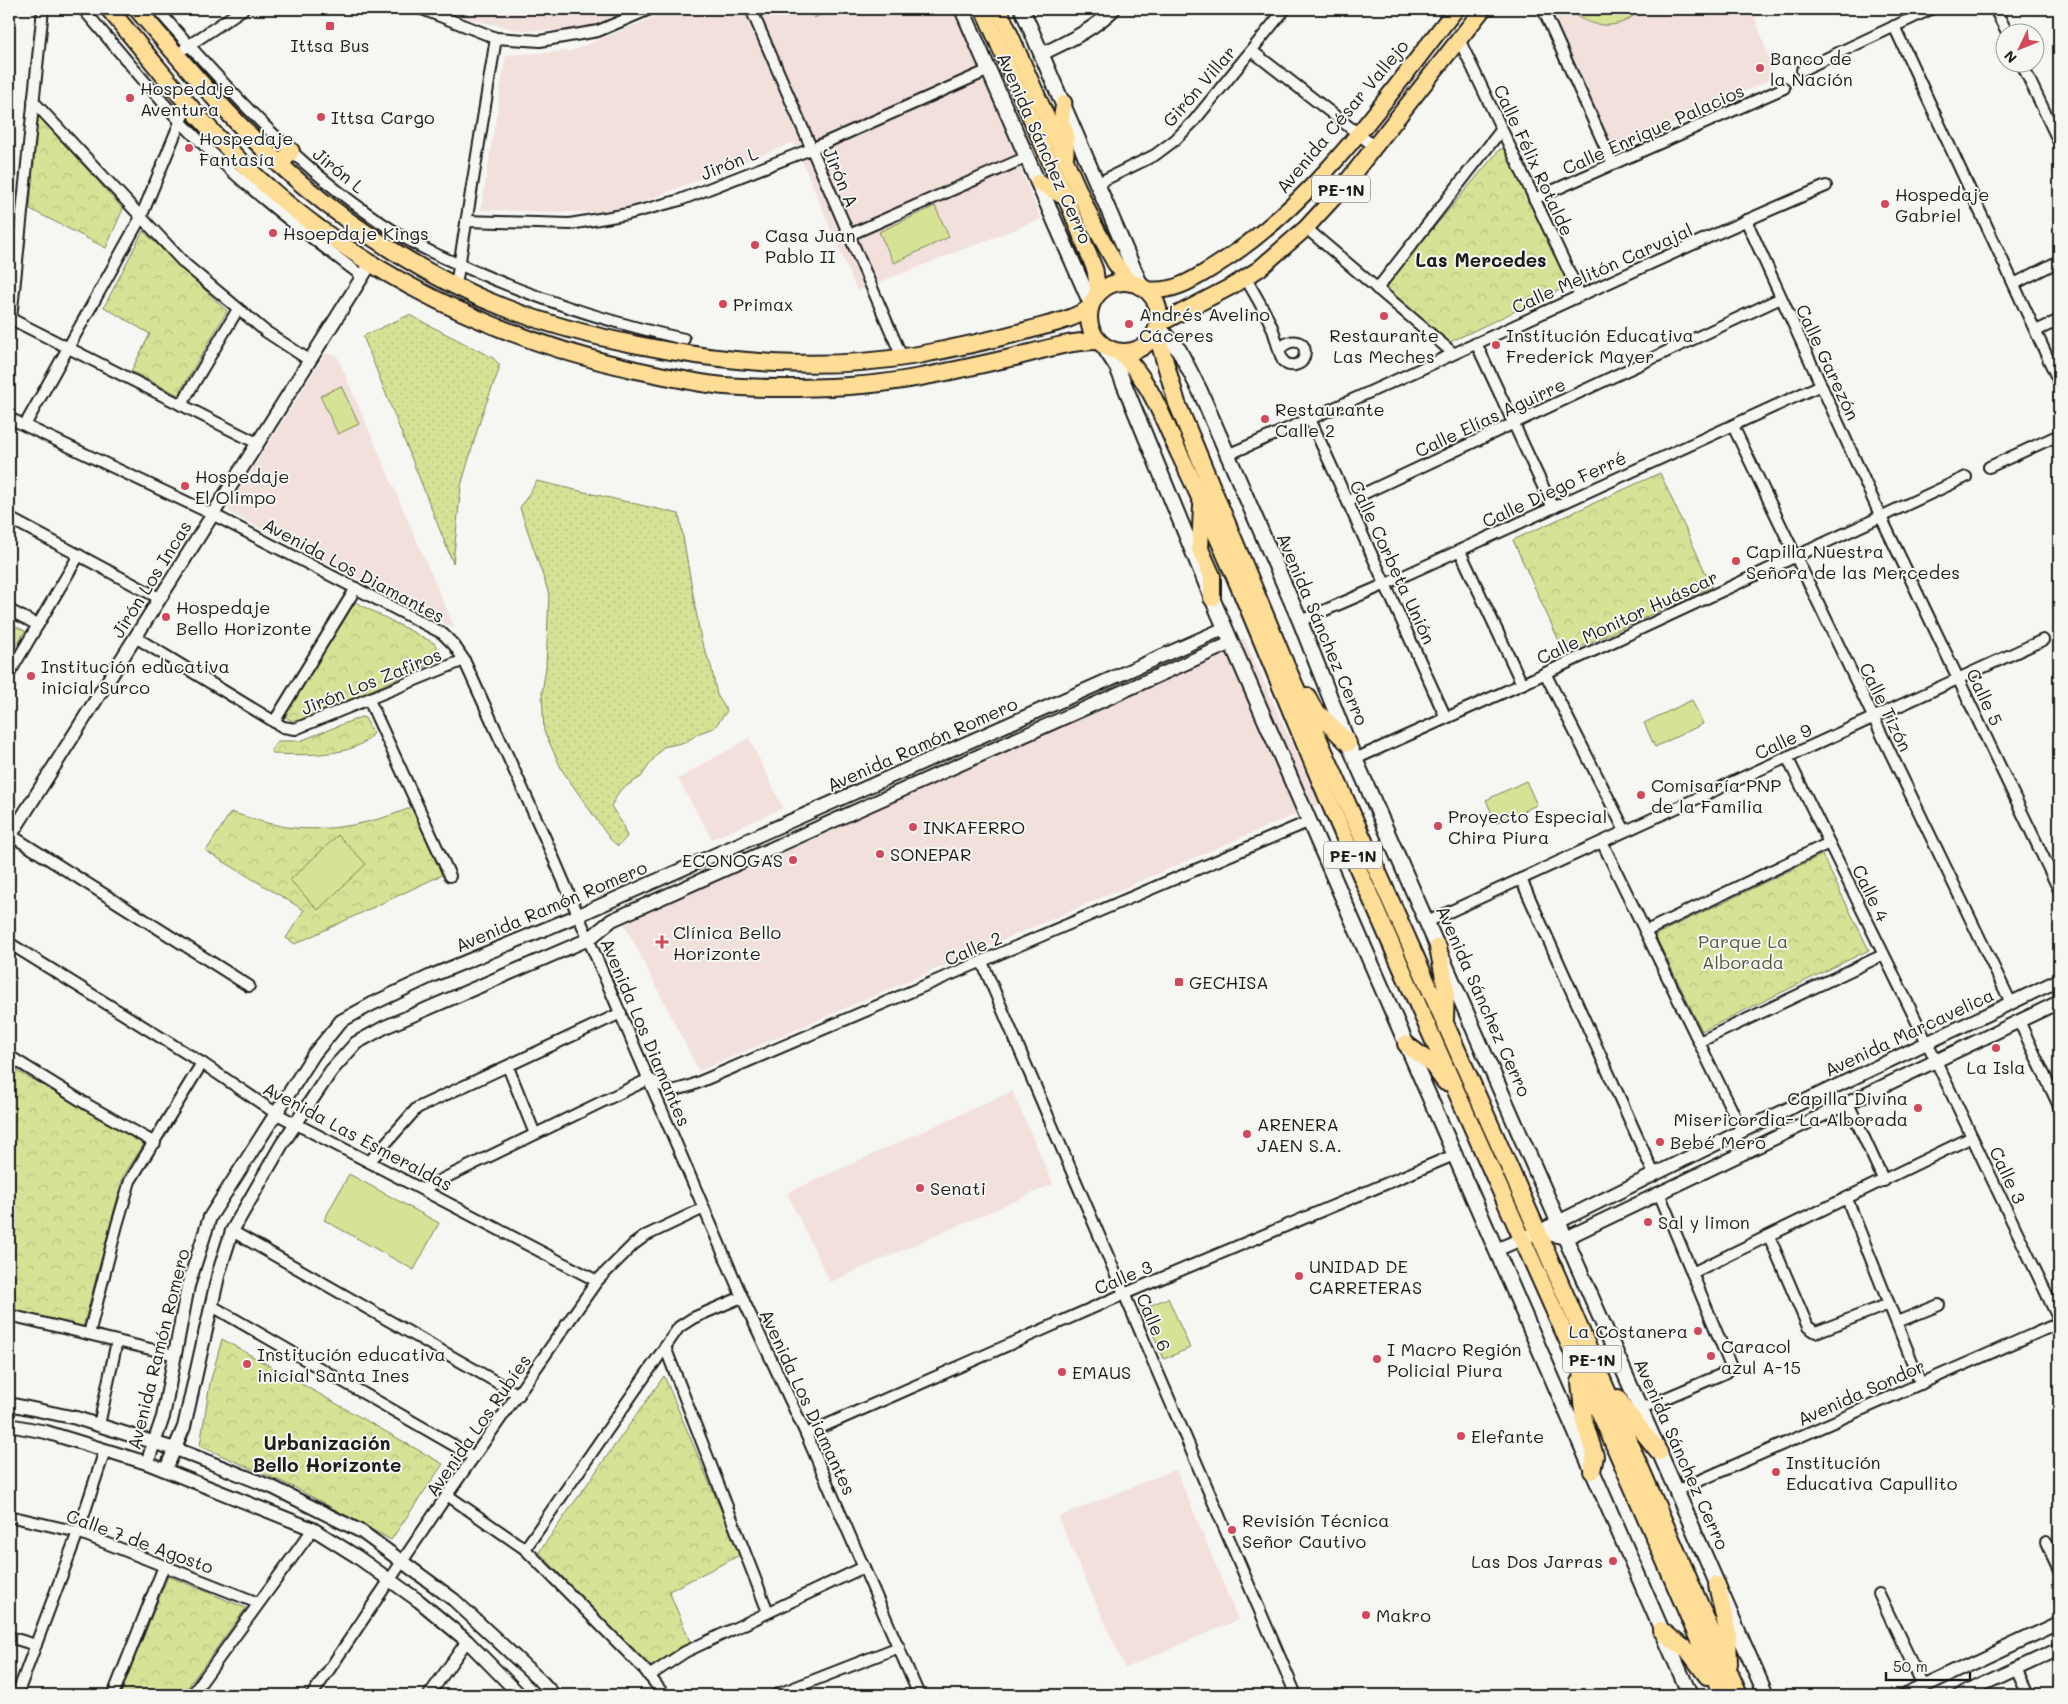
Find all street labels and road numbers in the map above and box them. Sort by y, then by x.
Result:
street label: Avenida César Vallejo [1270,34,1414,198]
street label: Girón Villar [1157,40,1241,132]
street label: Avenida Sánchez Cerro [992,49,1098,248]
street label: Calle Enrique Palacios [1558,78,1748,180]
street label: Calle Félix Rotalde [1488,80,1580,240]
street label: Jirón L [697,140,762,185]
street label: Jirón L [308,142,370,199]
street label: Jirón A [818,143,864,211]
road number: PE-1N [1312,175,1370,202]
street label: Calle Melitón Carvajal [1508,217,1696,319]
street label: Calle Garezón [1791,300,1865,424]
street label: Calle Elías Aguirre [1411,372,1569,462]
street label: Calle Diego Ferré [1478,445,1630,533]
street label: Calle Corbeta Unión [1344,476,1442,648]
street label: Avenida Los Diamantes [259,512,449,628]
street label: Jirón Los Incas [105,516,197,642]
street label: Avenida Sánchez Cerro [1272,529,1375,729]
street label: Calle Monitor Huáscar [1532,564,1722,670]
street label: Jirón Los Zafiros [297,642,445,720]
street label: Calle Tizón [1854,659,1918,755]
street label: Calle 5 [1961,665,2009,729]
street label: Avenida Ramón Romero [823,691,1021,797]
street label: Calle 9 [1750,717,1816,765]
road number: PE-1N [1324,842,1382,868]
street label: Avenida Ramón Romero [451,855,651,957]
street label: Calle 4 [1847,861,1895,926]
street label: Avenida Sánchez Cerro [1431,902,1537,1101]
street label: Calle 2 [941,925,1005,971]
street label: Avenida Los Diamantes [595,934,697,1130]
street label: Avenida Marcavelica [1821,982,1997,1082]
street label: Avenida Las Esmeraldas [259,1076,457,1196]
street label: Calle 3 [1984,1142,2032,1208]
street label: Avenida Ramón Romero [121,1246,195,1452]
street label: Calle 3 [1090,1254,1156,1300]
street label: Calle 6 [1131,1289,1177,1355]
street label: Avenida Los Diamantes [754,1305,862,1499]
road number: PE-1N [1563,1346,1621,1372]
street label: Avenida Los Rubíes [420,1349,536,1501]
street label: Avenida Sondor [1793,1353,1929,1431]
street label: Avenida Sánchez Cerro [1629,1355,1735,1554]
street label: Calle 7 de Agosto [63,1503,217,1579]

